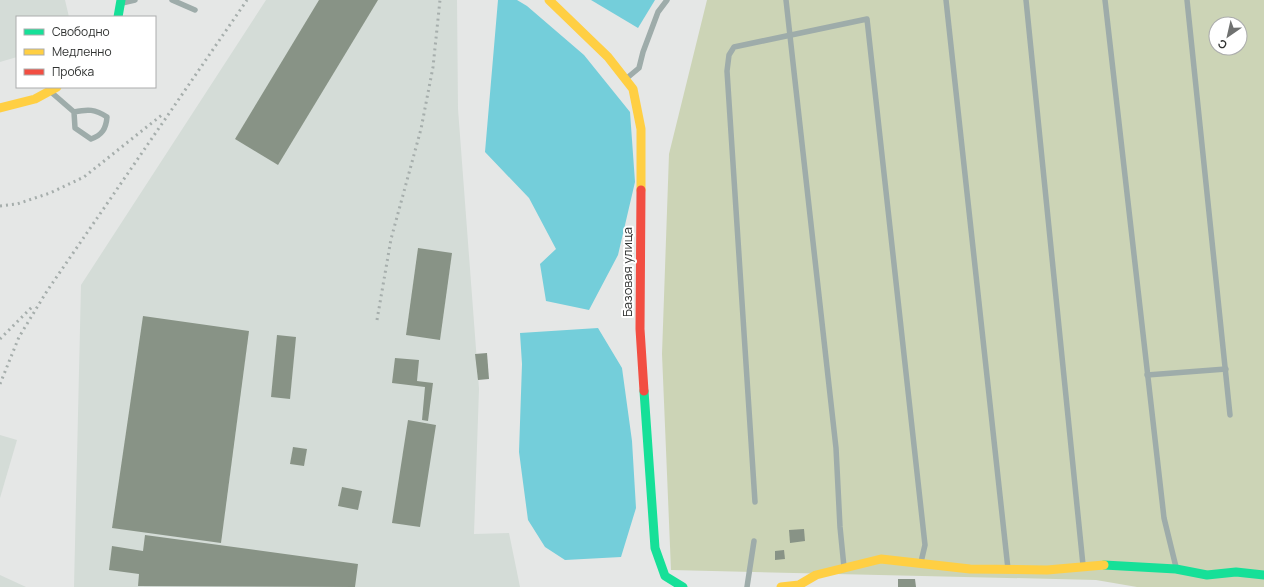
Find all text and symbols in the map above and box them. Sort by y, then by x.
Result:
legend [16,16,156,88]
north arrow [1208,16,1248,56]
text: Свободно [52,23,110,40]
text: С [1215,36,1230,53]
text: Медленно [52,43,112,60]
text: Пробка [52,63,94,80]
street label: Базовая улица [618,227,636,317]

